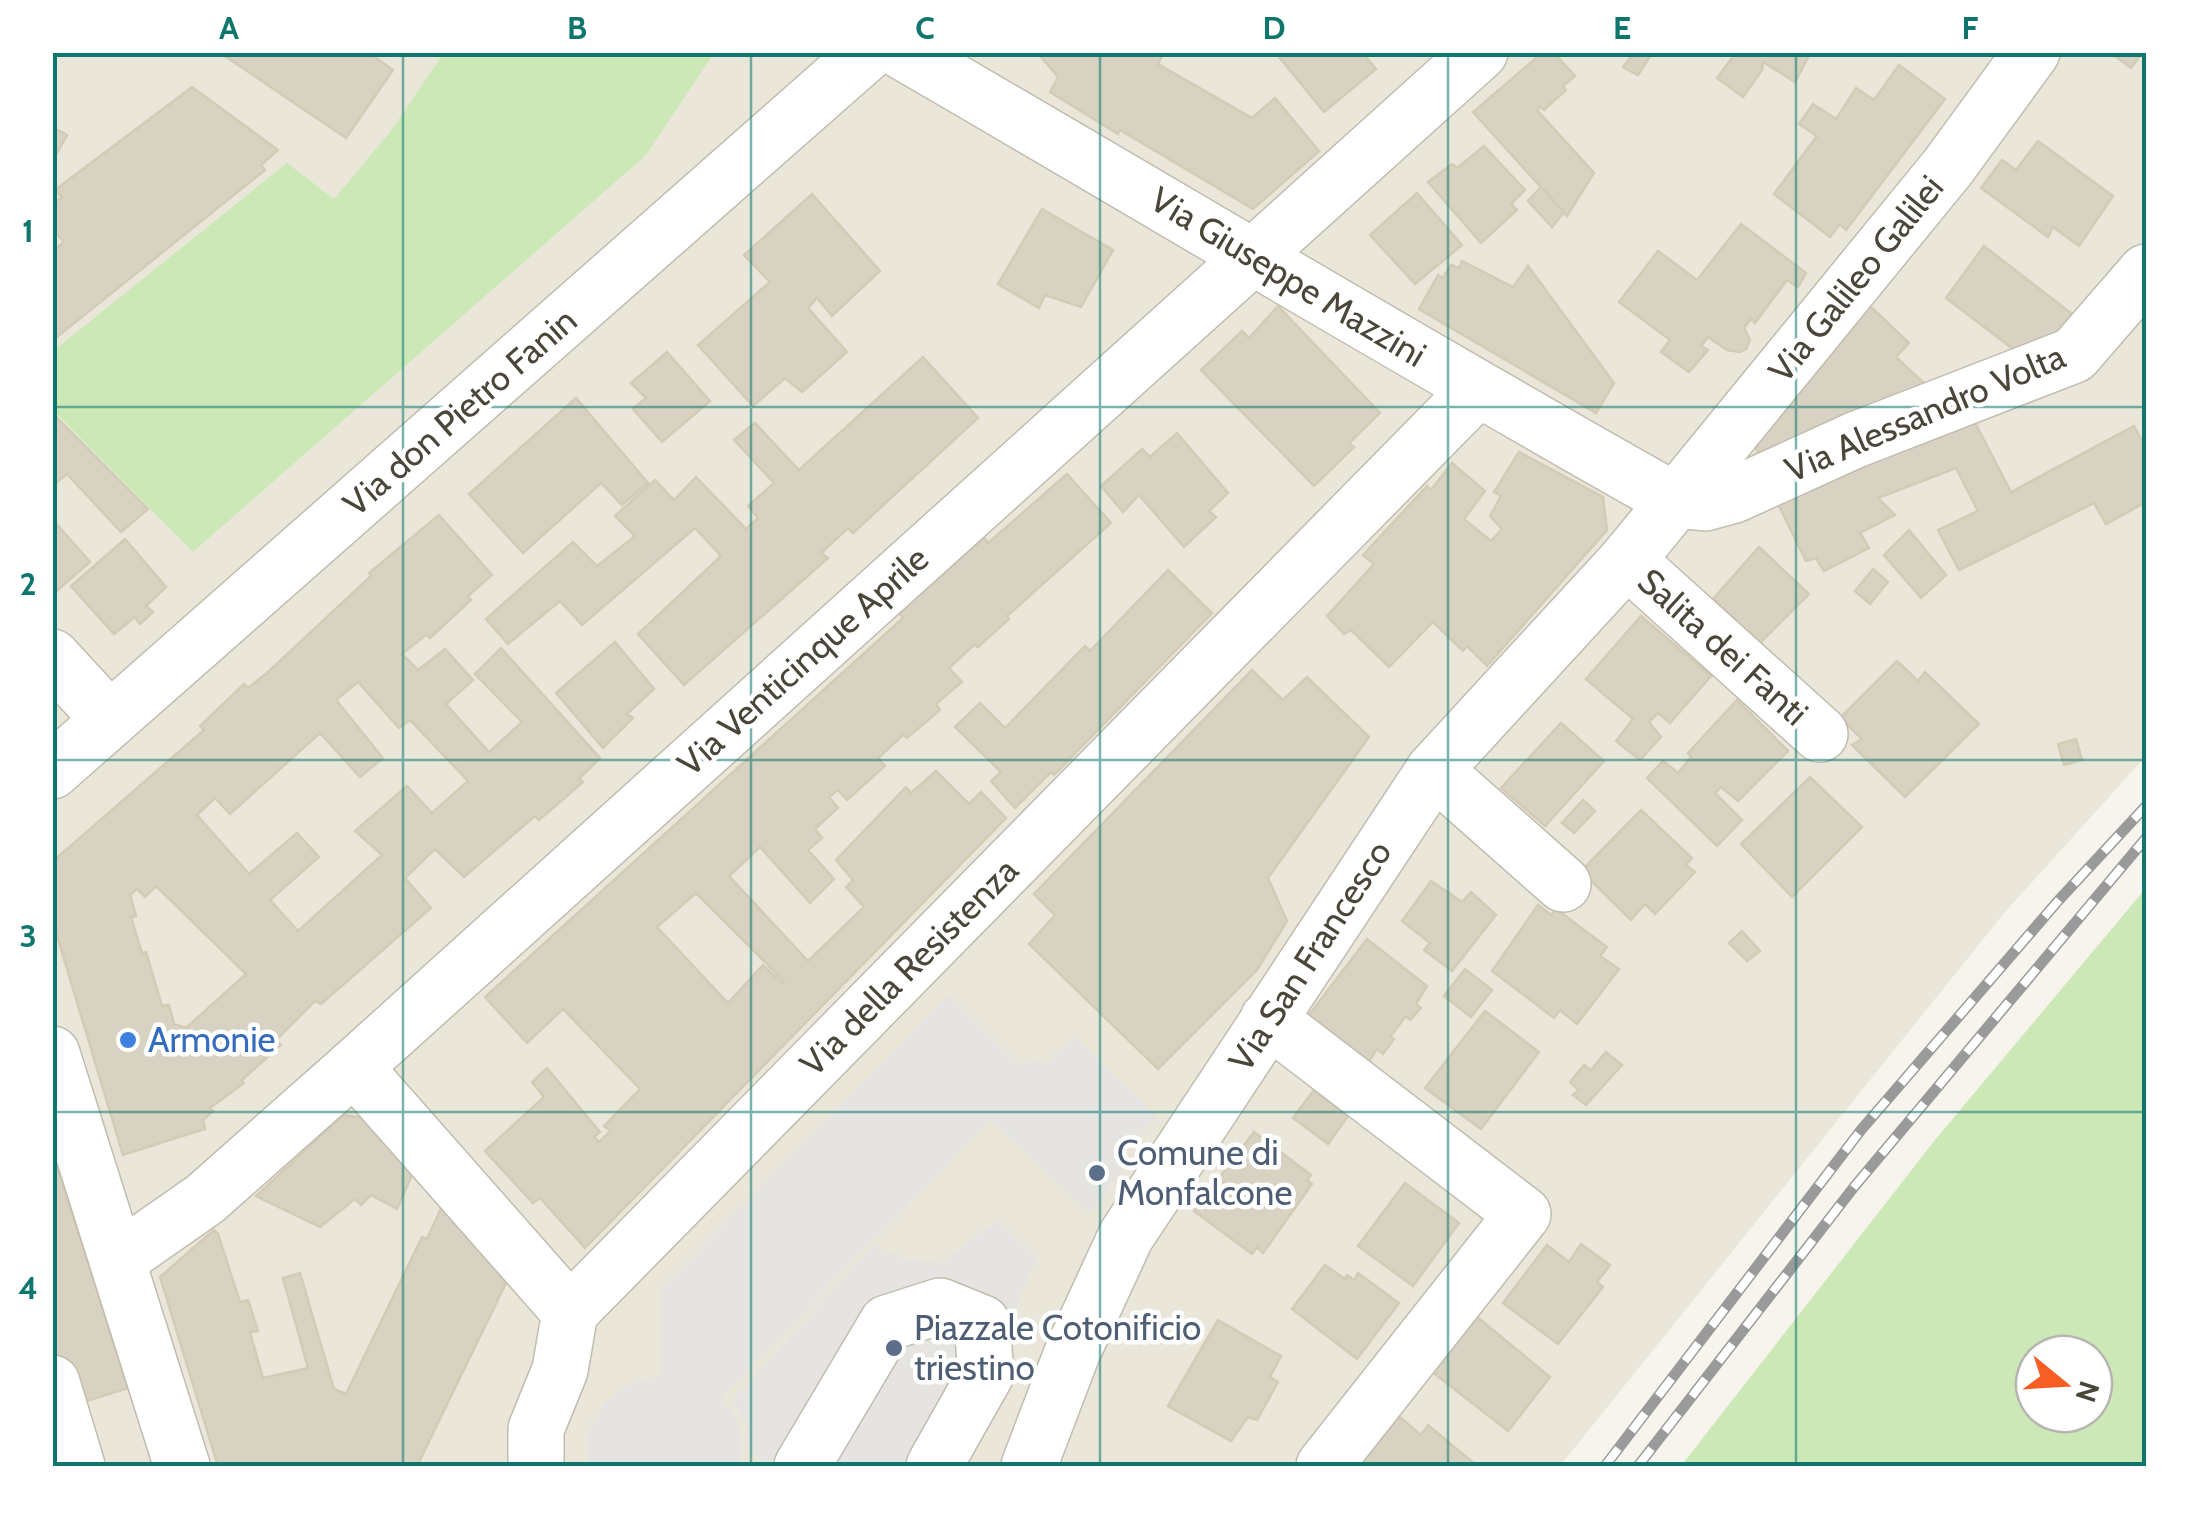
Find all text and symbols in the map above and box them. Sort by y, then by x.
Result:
text: A [219,8,239,47]
text: B [567,8,587,47]
text: C [915,8,935,47]
text: D [1262,8,1286,47]
text: E [1613,8,1631,47]
text: F [1962,8,1979,47]
street label: Via Galileo Galilei [1759,167,1952,391]
street label: Via Giuseppe Mazzini [1143,177,1434,376]
text: 1 [22,211,34,250]
street label: Via don Pietro Fanin [334,298,585,525]
street label: Via Alessandro Volta [1778,334,2071,491]
street label: Via Venticinque Aprile [668,537,937,785]
street label: Salita dei Fanti [1630,559,1817,734]
text: 2 [20,564,36,603]
street label: Via San Francesco [1219,832,1400,1079]
street label: Via della Resistenza [791,849,1027,1085]
text: 3 [19,916,37,955]
place label: Armonie [148,1018,275,1061]
marker: Armonie [117,1029,139,1051]
place label: Comune di Monfalcone [1117,1131,1292,1214]
marker: Comune di Monfalcone [1086,1162,1108,1184]
text: 4 [18,1268,38,1307]
place label: Piazzale Cotonificio triestino [914,1306,1201,1389]
north arrow [2014,1334,2114,1434]
marker: Piazzale Cotonificio triestino [883,1337,905,1359]
text: N [2069,1377,2107,1406]

